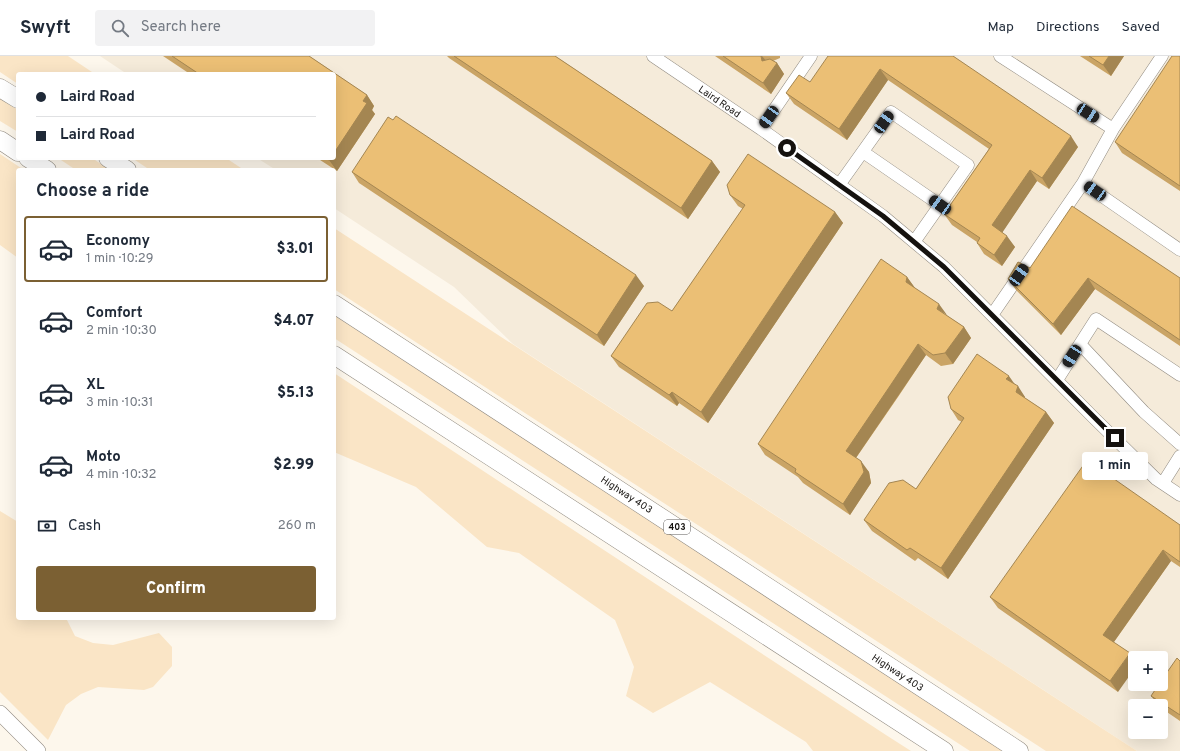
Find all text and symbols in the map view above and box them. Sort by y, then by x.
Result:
search box [95,10,375,46]
text: Swyft [20,16,71,40]
icon: search [109,17,131,39]
text: Search here [141,18,221,37]
text: Map [988,19,1014,36]
text: Directions [1036,19,1100,36]
text: Saved [1122,19,1160,36]
street label: Laird Road [696,83,743,121]
text: Laird Road [60,88,135,107]
car [1075,101,1101,125]
car [757,104,781,130]
car [872,109,896,135]
text: Laird Road [60,126,135,145]
route start [778,139,796,157]
car [1082,179,1108,203]
text: Choose a ride [36,180,149,203]
car [927,193,953,217]
icon: car [38,231,74,267]
text: Economy [86,232,150,251]
text: $3.01 [277,240,314,259]
text: 1 min · 10:29 [86,251,153,267]
car [1007,262,1031,288]
icon: car [38,303,74,339]
text: Comfort [86,304,143,323]
text: $4.07 [274,312,314,331]
text: 2 min · 10:30 [86,323,157,339]
car [1060,343,1084,369]
icon: car [38,375,74,411]
text: XL [86,376,104,395]
text: $5.13 [277,384,314,403]
text: 3 min · 10:31 [86,395,153,411]
route end [1106,429,1124,447]
icon: car [38,447,74,483]
text: Moto [86,448,121,467]
callout: 1 min [1082,452,1148,480]
text: $2.99 [273,456,314,475]
text: 1 min [1099,458,1131,474]
text: 4 min · 10:32 [86,467,157,483]
street label: Highway 403 [598,474,655,517]
icon: cash [36,515,58,537]
text: Cash [68,517,101,536]
text: 260 m [278,518,316,534]
road number: 403 [664,520,690,534]
button: Confirm [36,566,316,612]
map controls [1128,651,1168,739]
button: + [1128,651,1168,691]
street label: Highway 403 [869,652,926,695]
button: − [1128,699,1168,739]

